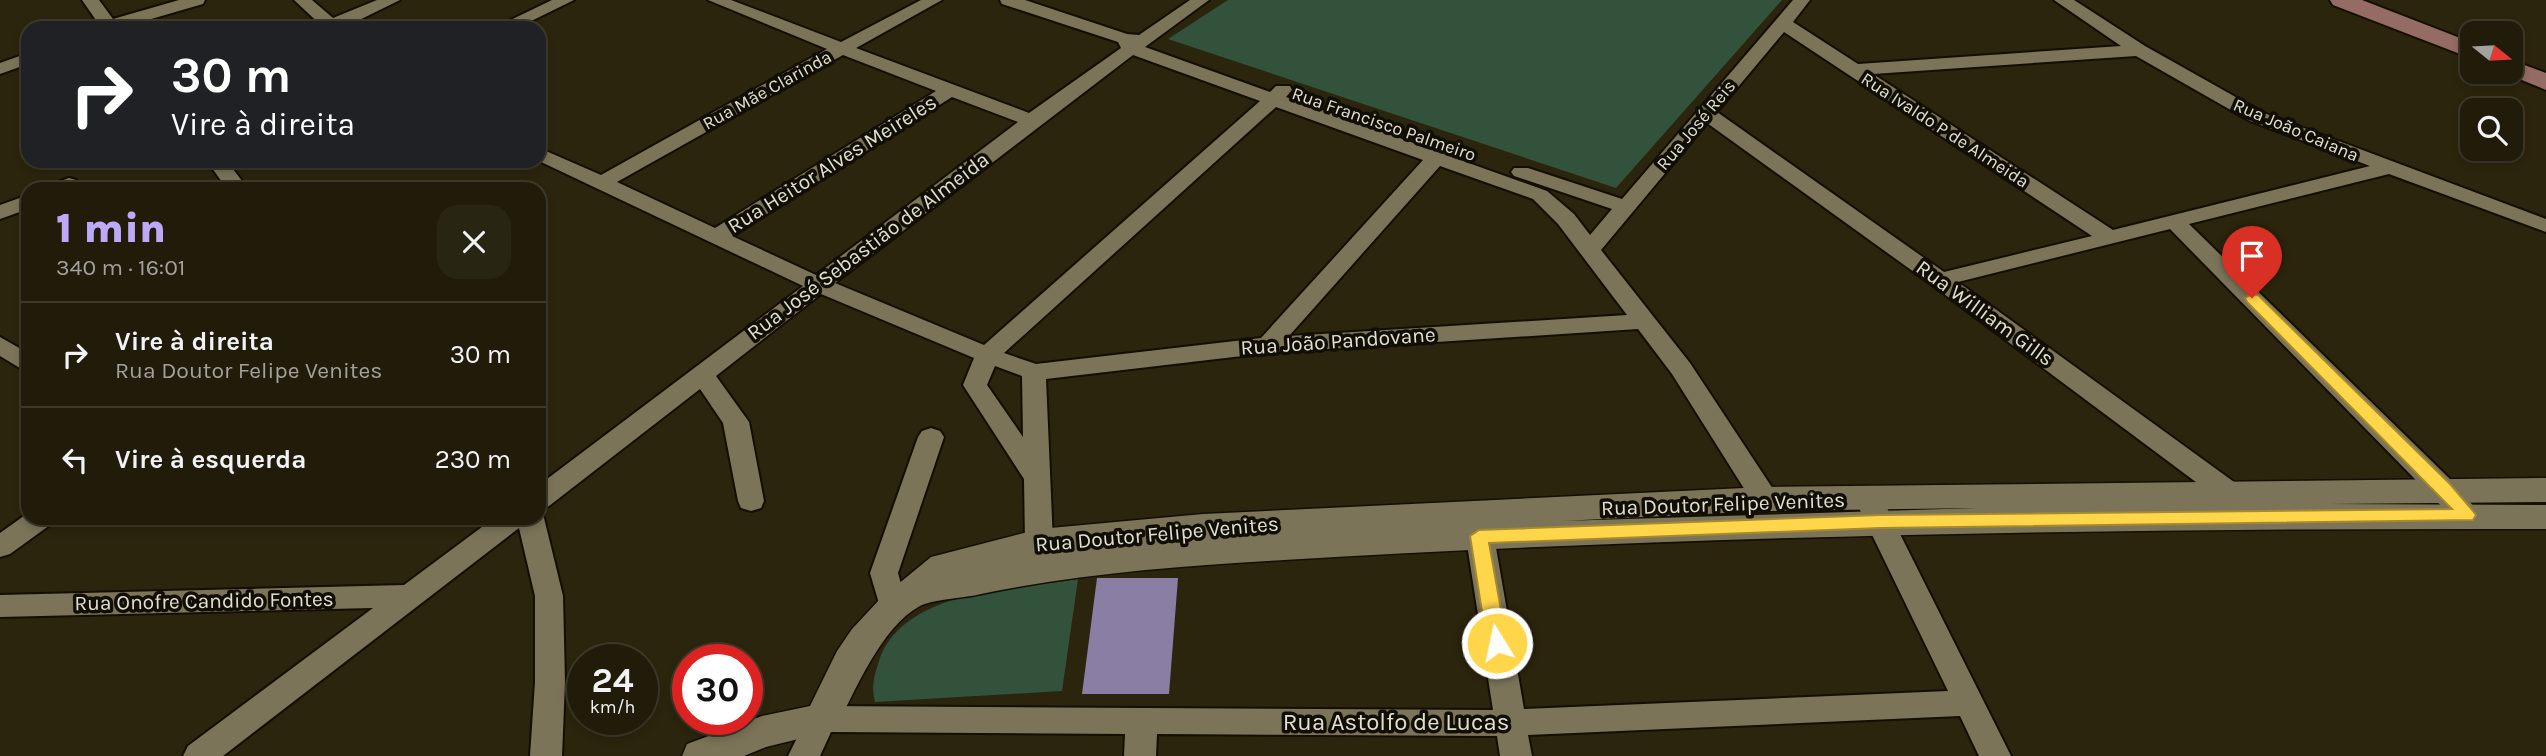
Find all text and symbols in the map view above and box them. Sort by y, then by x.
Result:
north arrow [2460,21,2524,84]
map controls [2460,21,2523,161]
street label: Rua Mãe Clarinda [699,45,835,135]
text: 30 m [171,47,291,104]
icon: right [56,49,147,140]
street label: Rua Ivaldo P de Almeida [1857,67,2033,193]
street label: Rua José Reis [1652,75,1740,175]
street label: Rua Francisco Palmeiro [1289,82,1479,166]
street label: Rua Heitor Alves Meireles [723,90,941,238]
street label: Rua João Caiana [2230,94,2362,166]
button: search [2460,98,2523,161]
text: Vire à direita [171,106,355,143]
street label: Rua José Sebastião de Almeida [742,147,994,345]
text: 1 min [56,203,166,253]
button: close [437,205,511,279]
pin [2222,226,2282,298]
icon: arrive [2233,237,2271,275]
text: 340 m · 16:01 [56,254,185,281]
street label: Rua William Gills [1912,255,2058,371]
street label: Rua João Pandovane [1240,322,1436,360]
text: Vire à direita [115,326,274,357]
icon: right [56,336,94,374]
text: 30 m [450,339,511,370]
text: Rua Doutor Felipe Venites [115,357,382,384]
icon: left [56,441,94,479]
text: Vire à esquerda [115,444,306,475]
text: 230 m [435,444,511,475]
street label: Rua Doutor Felipe Venites [1601,488,1845,520]
street label: Rua Doutor Felipe Venites [1034,511,1280,557]
street label: Rua Onofre Candido Fontes [74,587,334,615]
position arrow [1460,606,1534,680]
speed limit sign: 30 [672,644,763,735]
text: 24 [592,660,634,701]
text: km/h [590,696,635,718]
street label: Rua Astolfo de Lucas [1283,708,1509,736]

